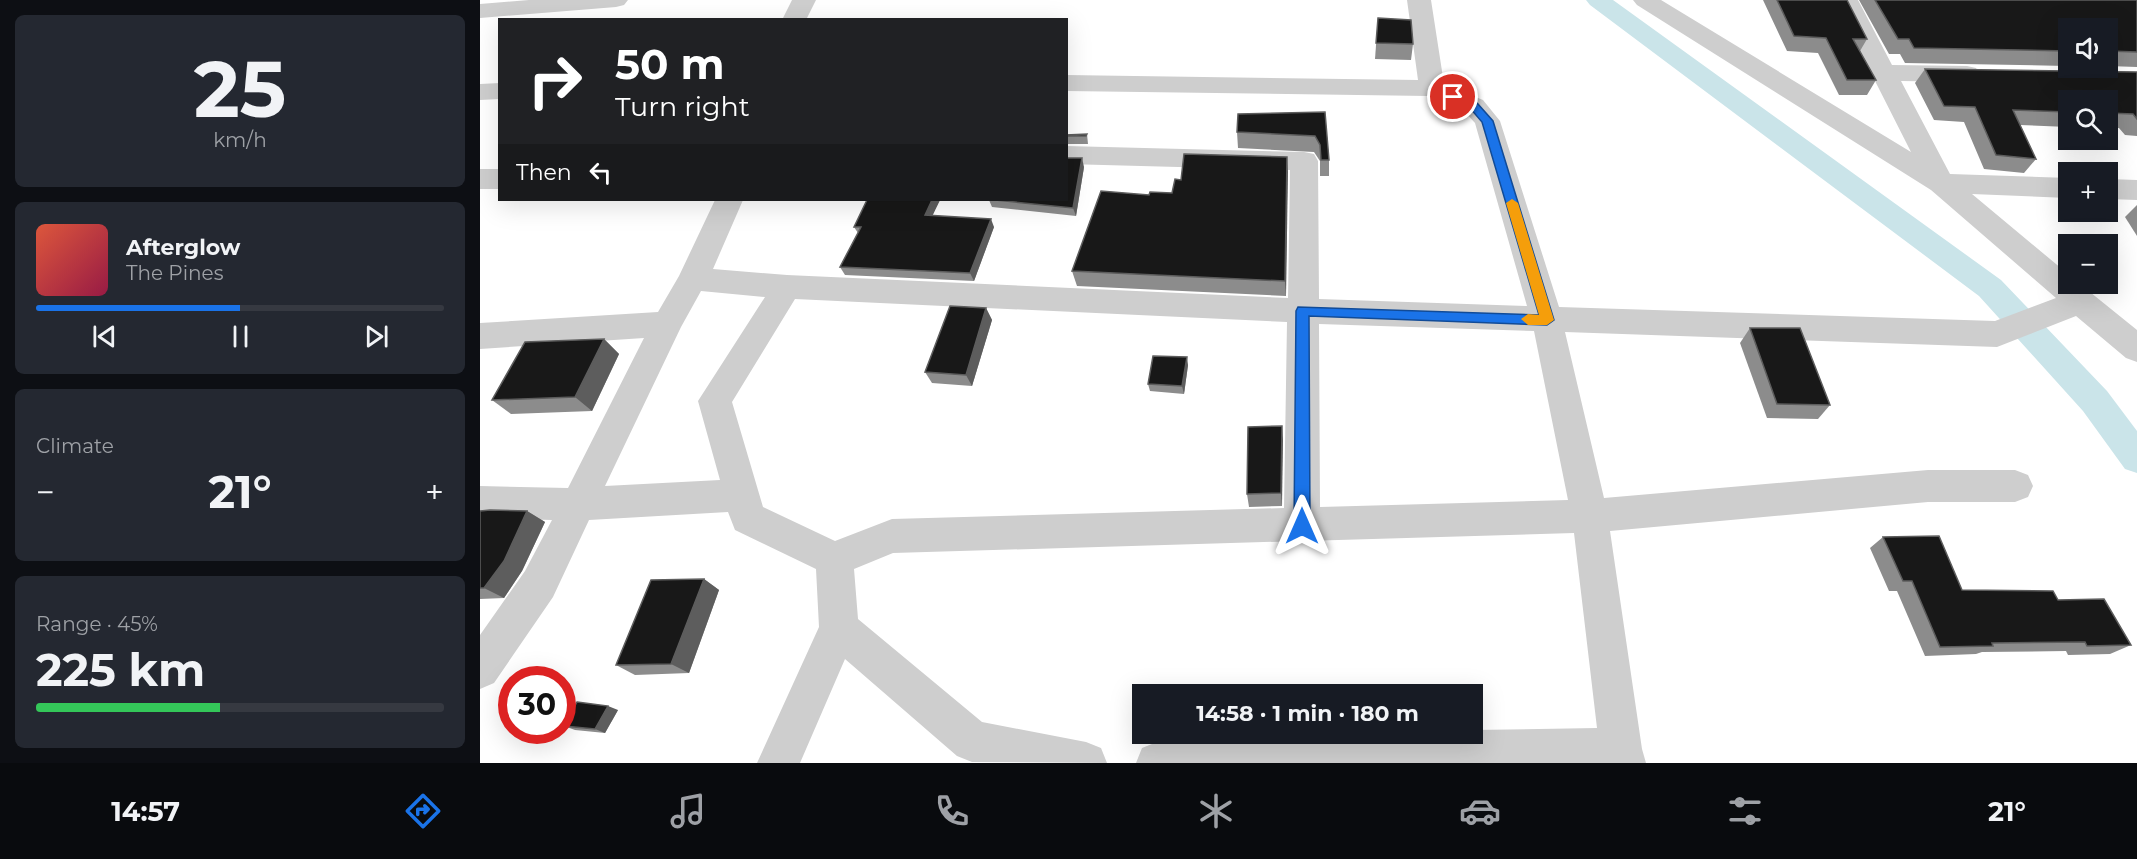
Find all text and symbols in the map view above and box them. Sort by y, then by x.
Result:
map controls [2058,18,2118,294]
button: sound [2058,18,2118,78]
text: 50 m [615,38,724,90]
text: 25 [194,41,286,137]
icon: right [516,42,594,120]
pin [1427,71,1478,122]
icon: arrive [1436,80,1469,113]
text: Turn right [615,90,750,123]
button: search [2058,90,2118,150]
text: km/h [213,128,267,152]
icon: left [584,156,617,189]
text: Then [516,159,572,186]
button: + [2058,162,2118,222]
text: Afterglow [126,234,240,261]
button: − [2058,234,2118,294]
text: The Pines [126,261,223,285]
icon: previous [88,320,121,353]
icon: pause [224,320,257,353]
icon: next [360,320,393,353]
text: Climate [36,434,114,458]
text: 21° [208,464,272,519]
text: − [36,472,55,512]
text: + [425,472,444,512]
position arrow [1270,494,1334,558]
text: Range · 45% [36,612,158,636]
text: 225 km [36,642,205,697]
speed limit sign: 30 [498,666,576,744]
text: 14:58 · 1 min · 180 m [1196,700,1419,727]
icon: directions [402,790,444,832]
icon: music [667,790,709,832]
icon: phone [931,790,973,832]
icon: climate [1195,790,1237,832]
icon: car [1459,790,1501,832]
icon: filters [1724,790,1766,832]
text: 14:57 [111,795,180,828]
text: 21° [1988,795,2026,828]

